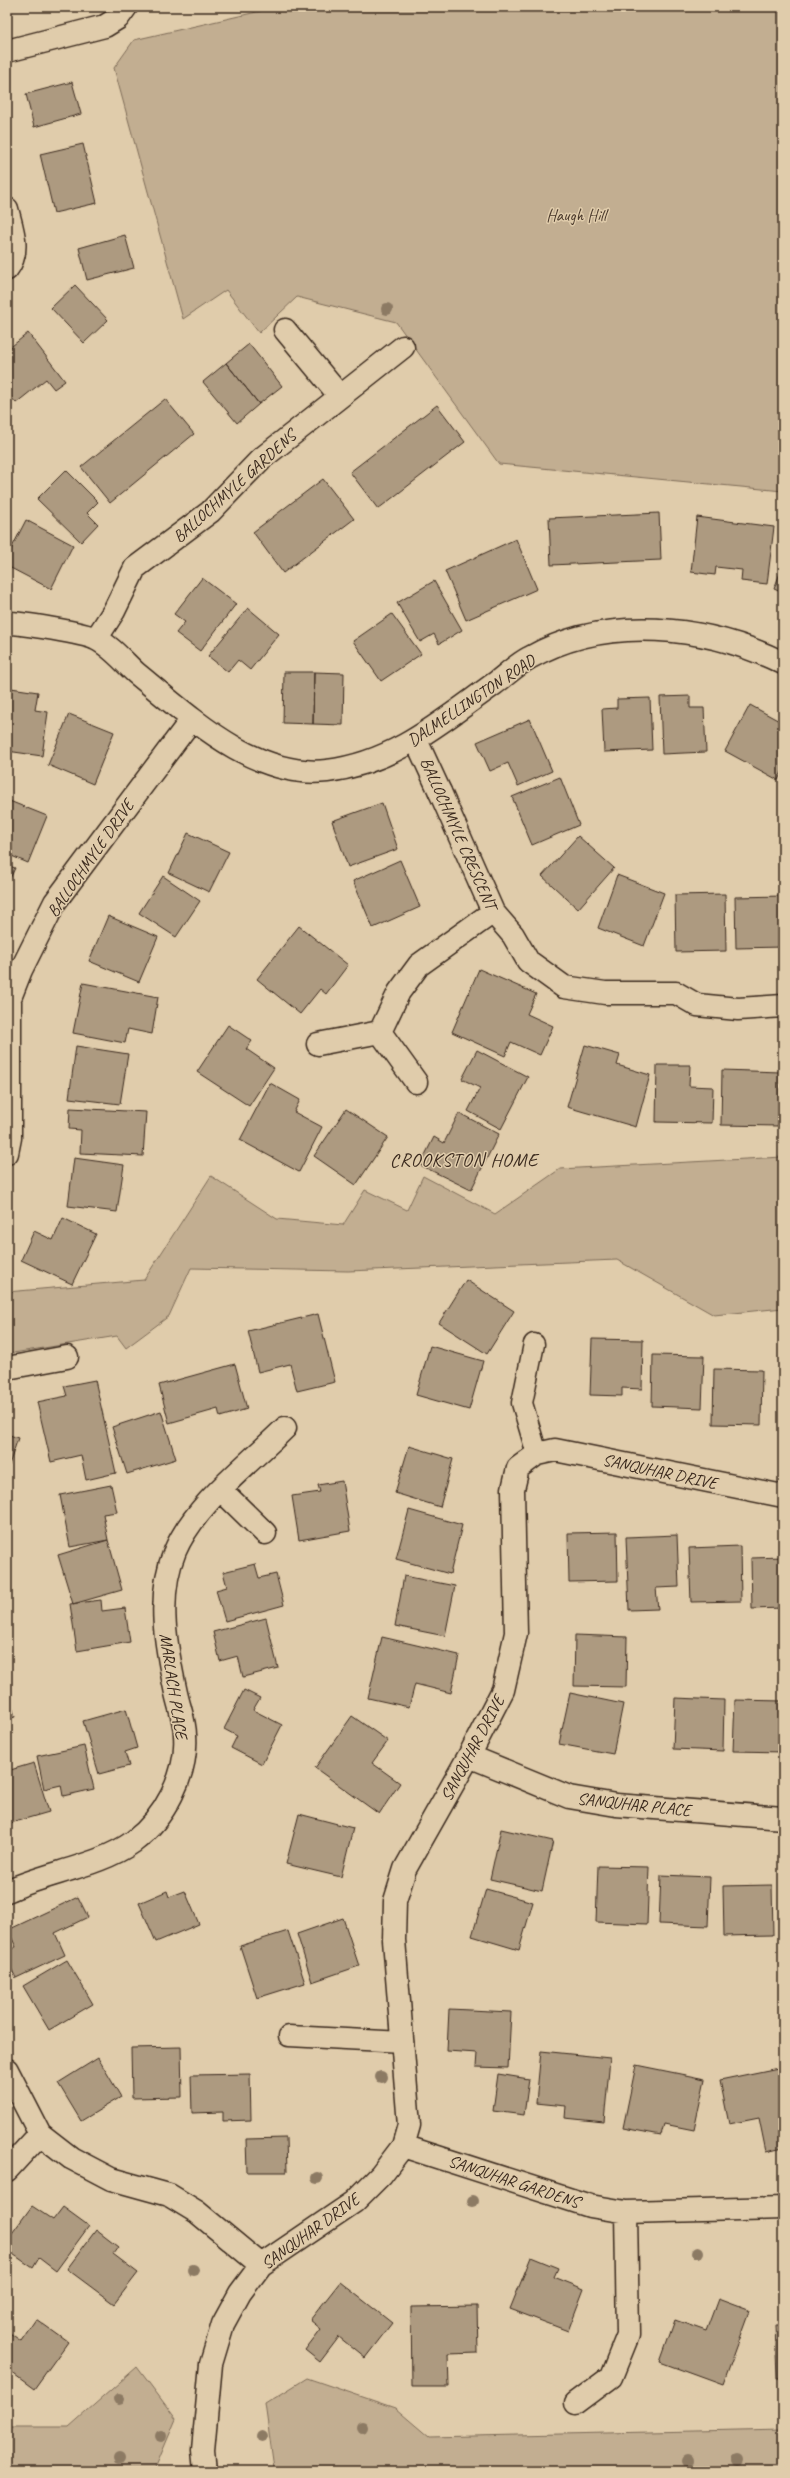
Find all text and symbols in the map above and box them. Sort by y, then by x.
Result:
park label: Haugh Hill [546,205,609,226]
street label: BALLOCHMYLE GARDENS [169,423,303,547]
street label: DALMELLINGTON ROAD [403,649,540,751]
street label: BALLOCHMYLE CRESCENT [416,754,503,916]
street label: BALLOCHMYLE DRIVE [42,794,140,921]
district label: CROOKSTON HOME [390,1148,540,1172]
street label: SANQUHAR DRIVE [601,1449,722,1494]
street label: MARLACH PLACE [155,1632,193,1742]
street label: SANQUHAR DRIVE [436,1690,510,1805]
street label: SANQUHAR PLACE [576,1788,694,1821]
street label: SANQUHAR GARDENS [446,2150,586,2214]
street label: SANQUHAR DRIVE [257,2187,366,2274]

